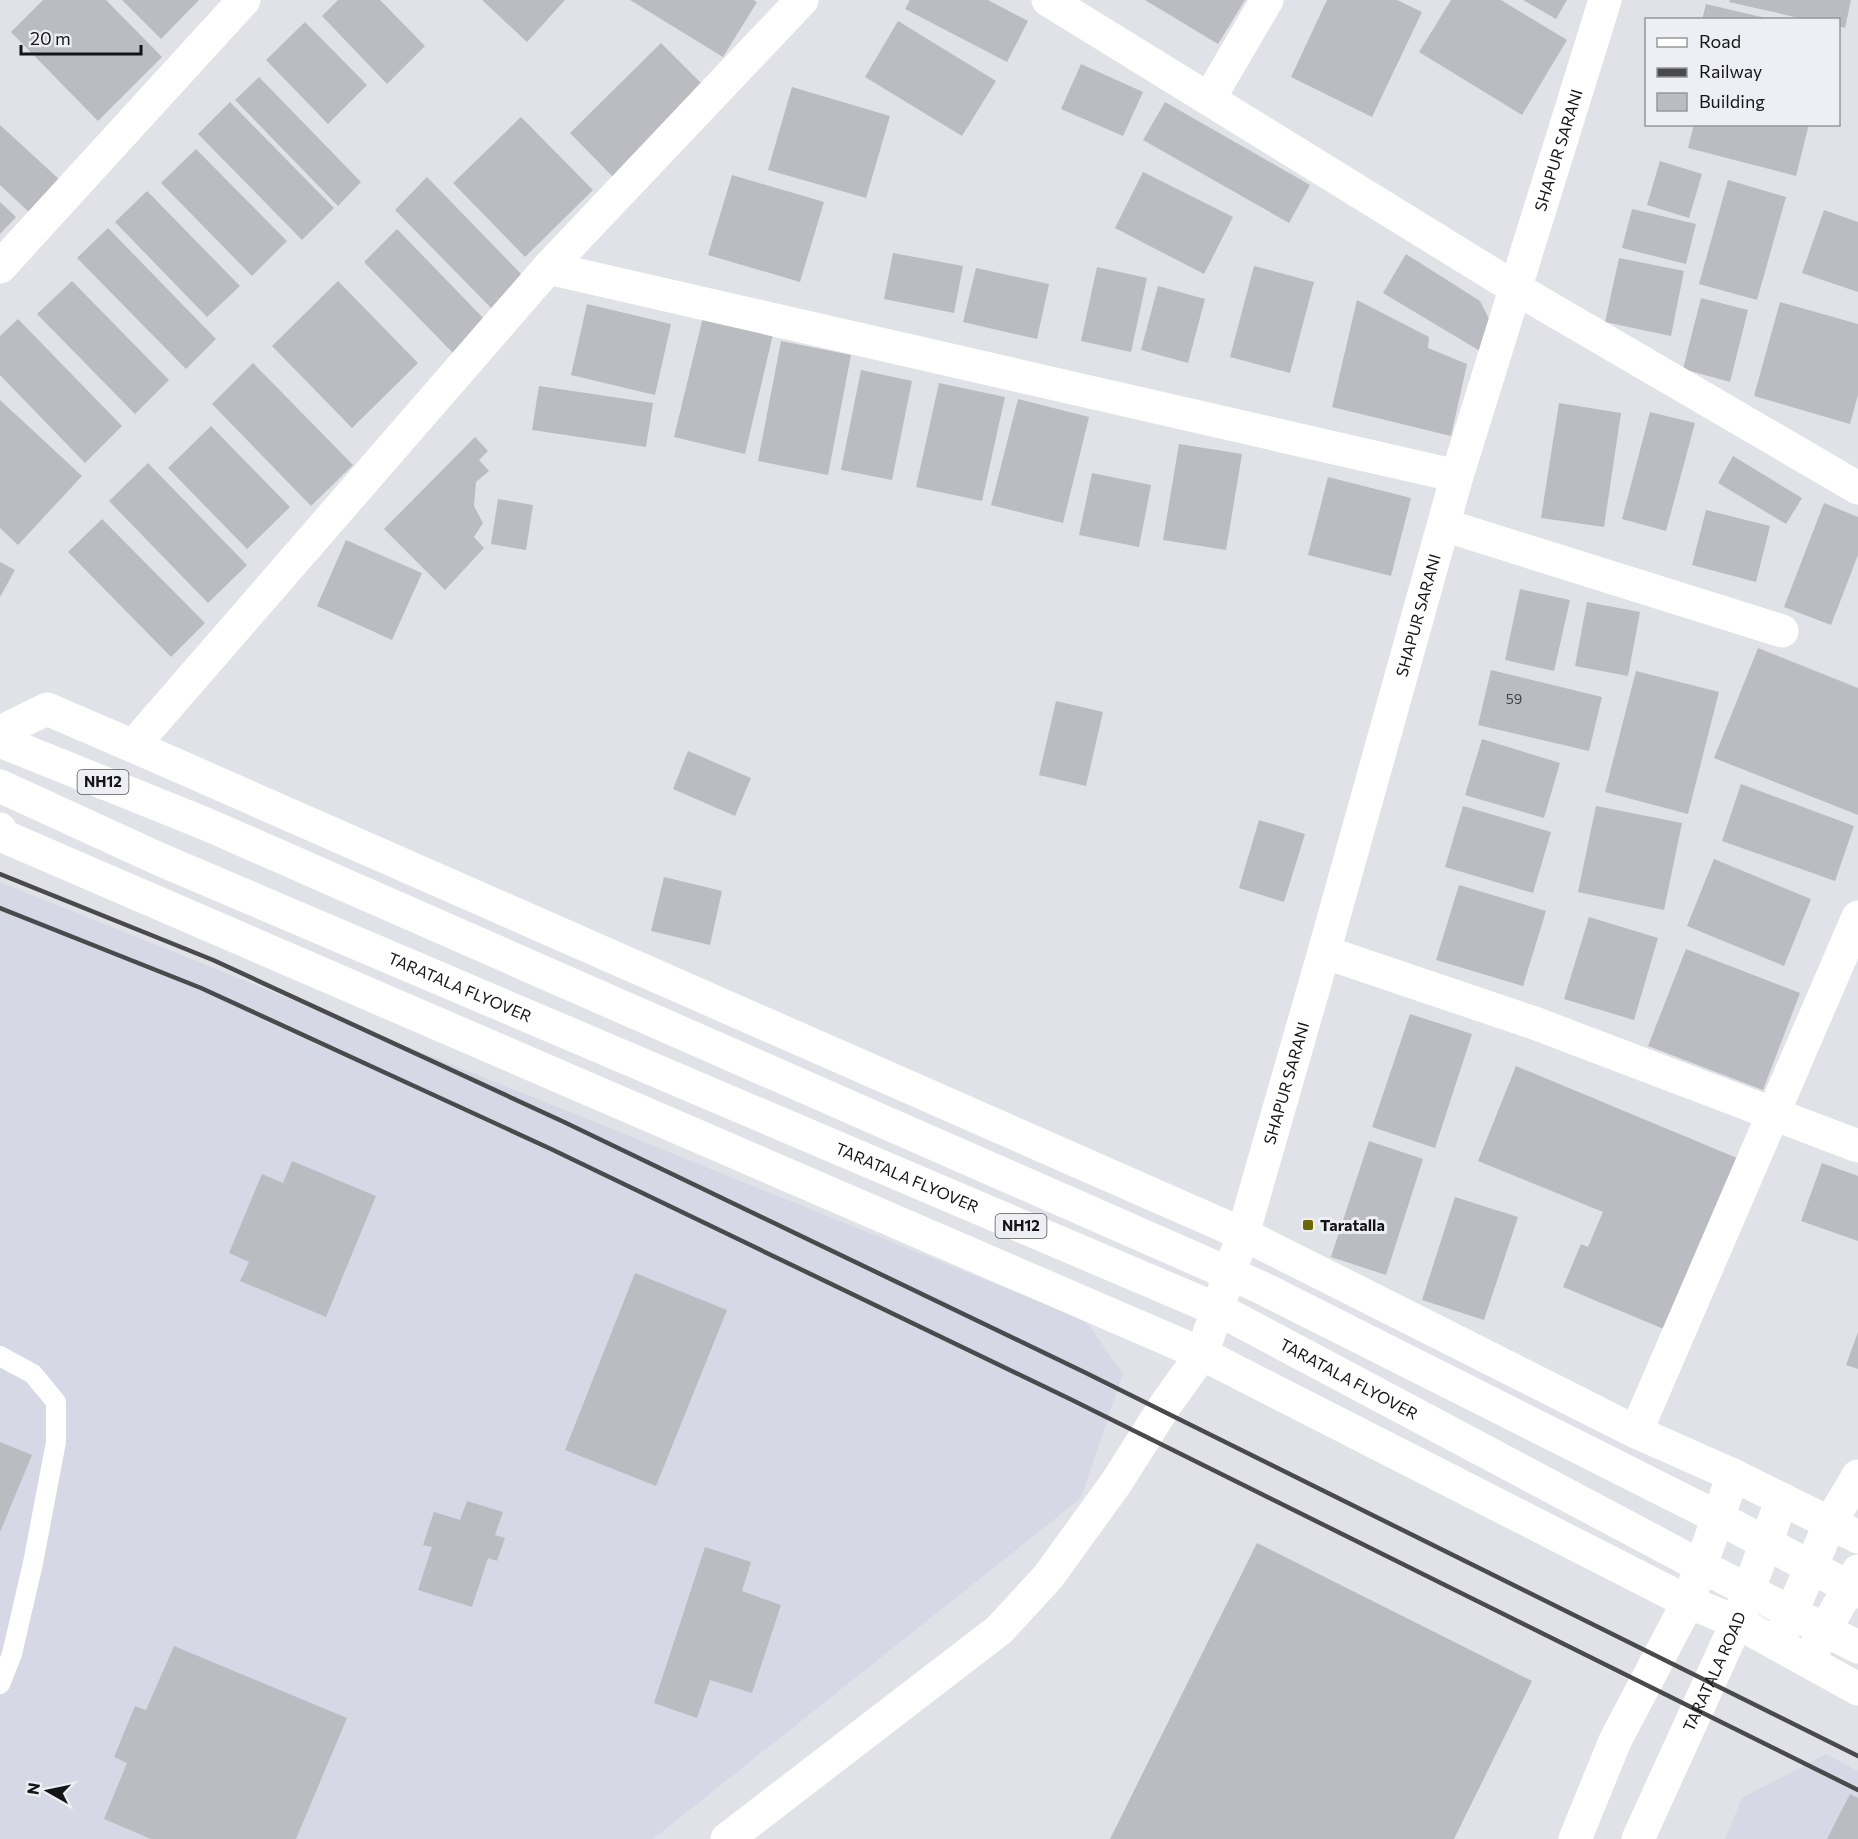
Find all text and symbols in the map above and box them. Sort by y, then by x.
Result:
scale bar [21,18,141,56]
legend [1645,18,1840,126]
text: 20 m [30,27,71,49]
text: Road [1699,30,1741,52]
text: Railway [1699,60,1762,82]
street label: SHAPUR SARANI [1530,87,1586,213]
text: Building [1699,90,1765,112]
street label: SHAPUR SARANI [1391,552,1444,679]
house number: 59 [1506,690,1522,707]
road number: NH12 [78,770,128,794]
street label: TARATALA FLYOVER [386,948,535,1026]
street label: SHAPUR SARANI [1259,1020,1312,1147]
street label: TARATALA FLYOVER [833,1138,982,1216]
road number: NH12 [996,1214,1046,1238]
place label: Taratalla [1320,1215,1385,1234]
marker: Taratalla [1301,1218,1315,1232]
street label: TARATALA FLYOVER [1277,1334,1422,1423]
street label: TARATALA ROAD [1678,1609,1749,1734]
north arrow [18,1761,78,1821]
text: N [22,1781,43,1796]

